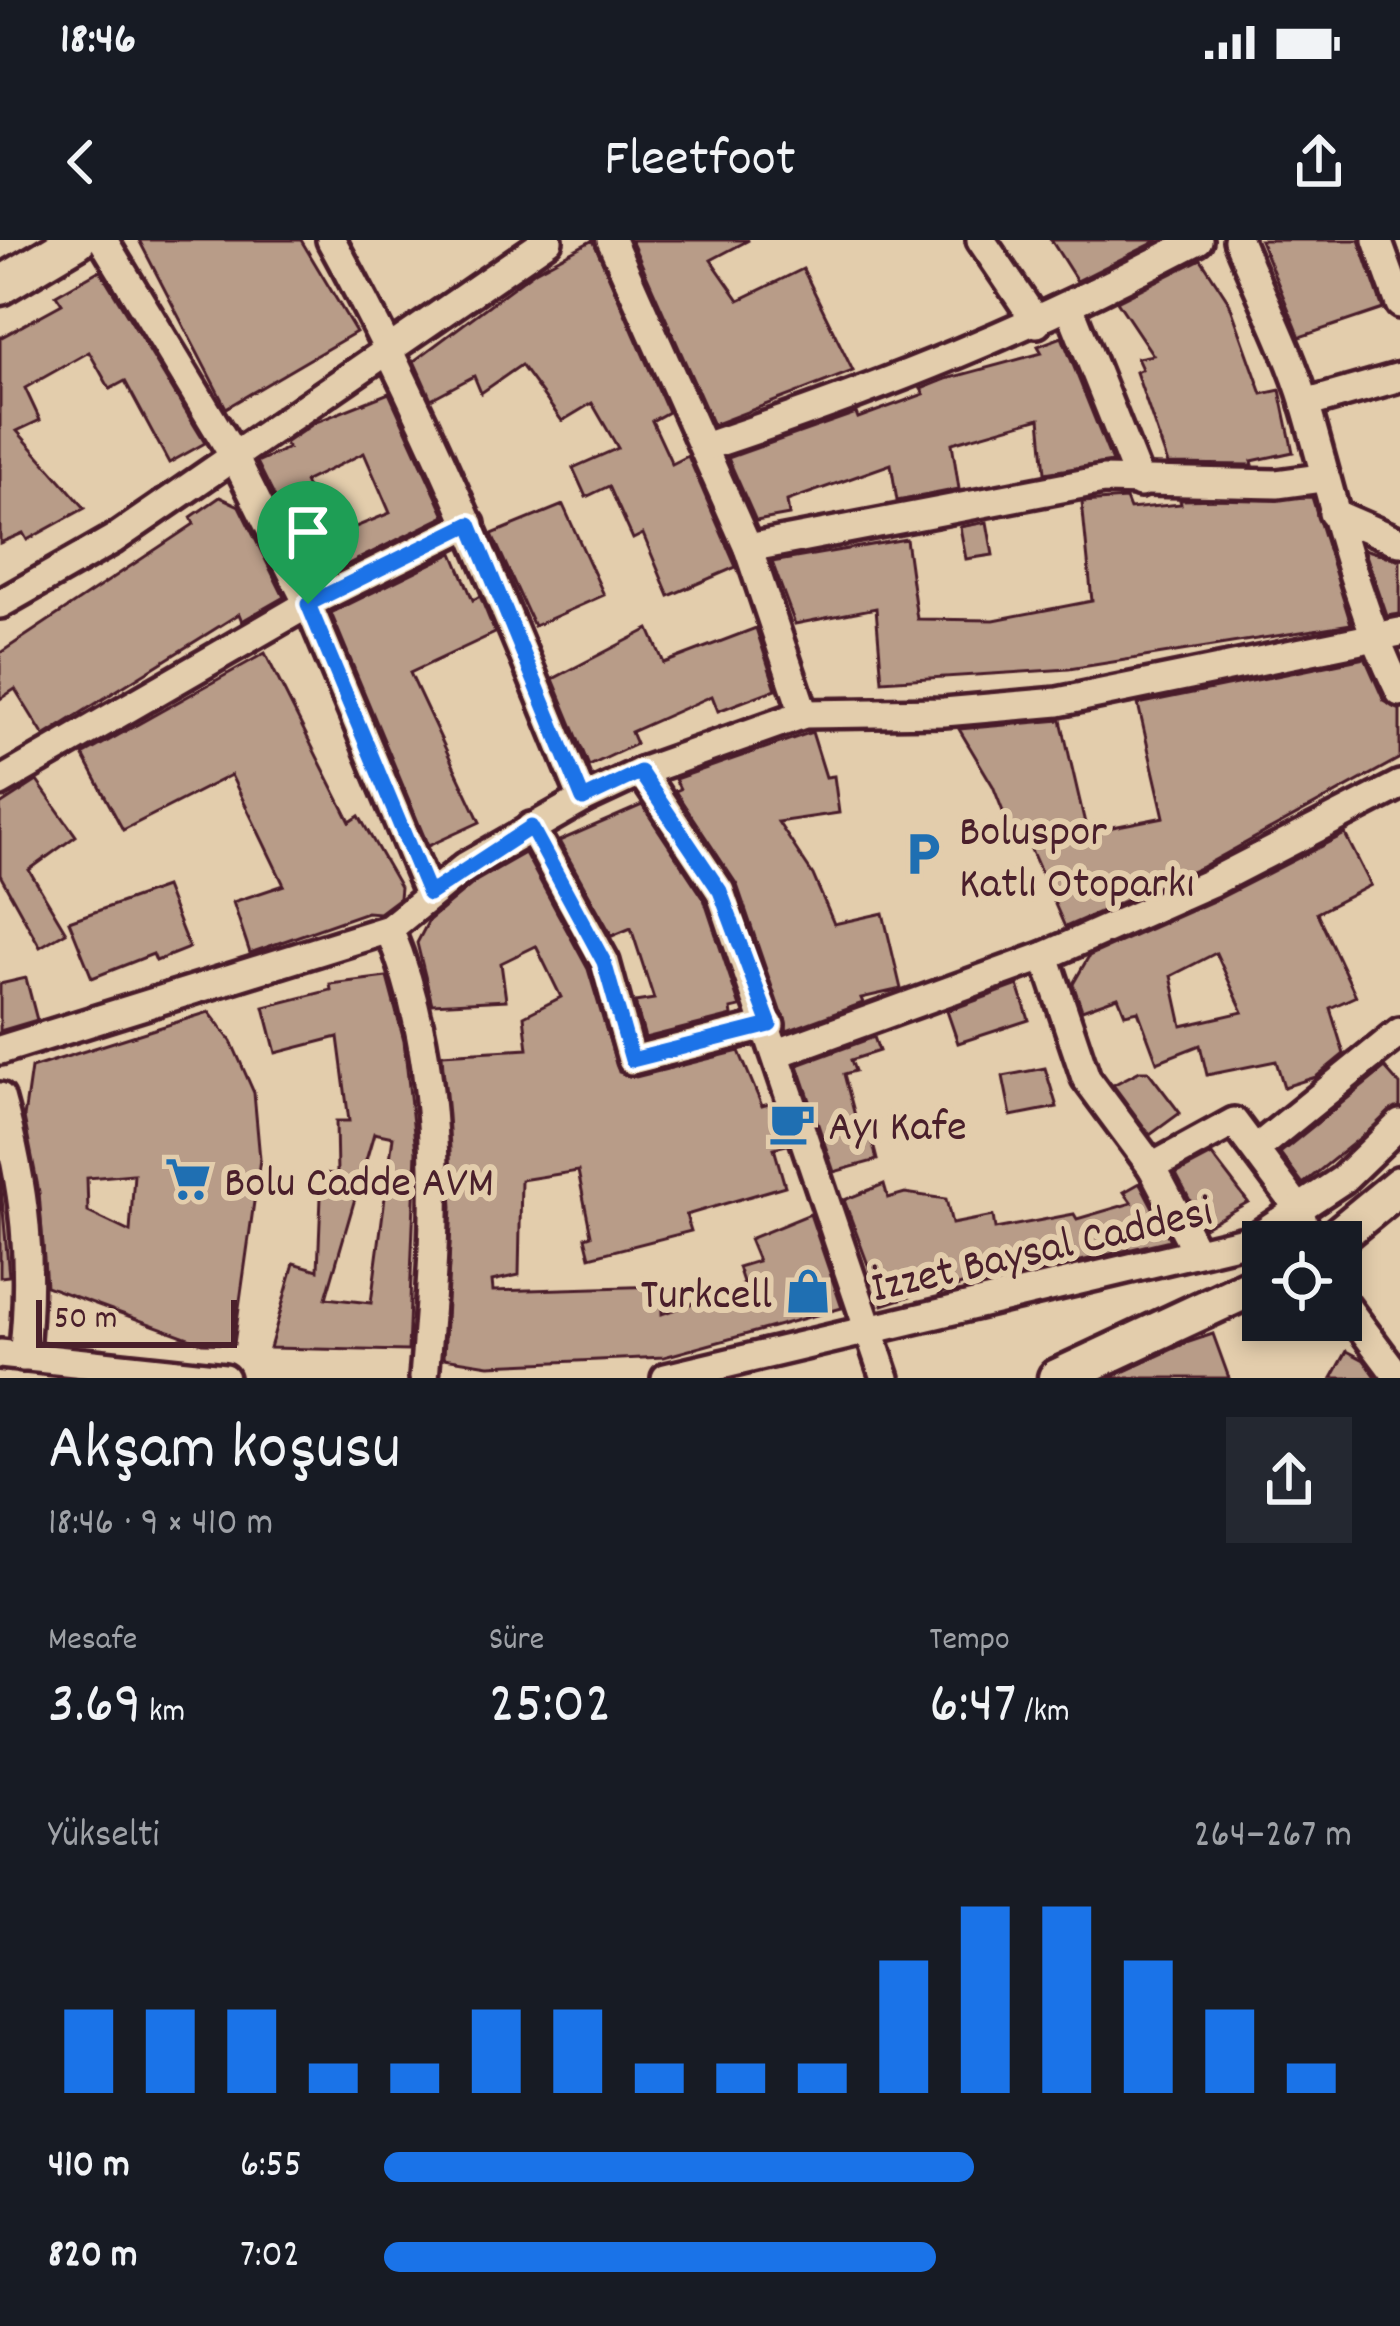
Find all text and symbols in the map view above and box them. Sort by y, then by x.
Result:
text: 18:46 [60,10,136,74]
text: Fleetfoot [604,124,796,201]
icon: back [48,129,114,195]
icon: share [1286,129,1352,195]
pin [257,481,359,604]
icon: arrive [275,499,341,565]
place label: Boluspor Katlı Otoparkı [959,803,1195,919]
parking icon: Boluspor Katlı Otoparkı [898,829,948,879]
cafe icon: Ayı Kafe [767,1098,817,1148]
place label: Ayı Kafe [828,1098,967,1162]
supermarket icon: Bolu Cadde AVM [163,1154,213,1204]
place label: Bolu Cadde AVM [224,1154,494,1218]
street label: İzzet Baysal Caddesi [866,1183,1219,1323]
map controls [1242,1221,1362,1341]
button: locate [1242,1221,1362,1341]
place label: Turkcell [640,1266,772,1330]
shop icon: Turkcell [783,1266,833,1316]
scale bar [36,1294,237,1347]
text: 50 m [54,1297,118,1344]
text: Akşam koşusu [48,1406,401,1500]
button: share [1226,1417,1352,1543]
text: 18:46 · 9 × 410 m [48,1498,273,1553]
text: Mesafe [48,1618,137,1665]
text: Süre [489,1618,544,1665]
text: Tempo [929,1618,1010,1665]
text: 3.69 [48,1665,141,1751]
text: 25:02 [489,1665,612,1751]
text: 6:47 [929,1665,1017,1751]
text: km [141,1690,185,1737]
text: /km [1017,1690,1070,1737]
text: Yükselti [48,1810,159,1865]
text: 264–267 m [1194,1810,1352,1865]
text: 410 m [48,2140,130,2195]
text: 6:55 [240,2140,302,2195]
text: 820 m [48,2230,138,2285]
text: 7:02 [240,2230,300,2285]

